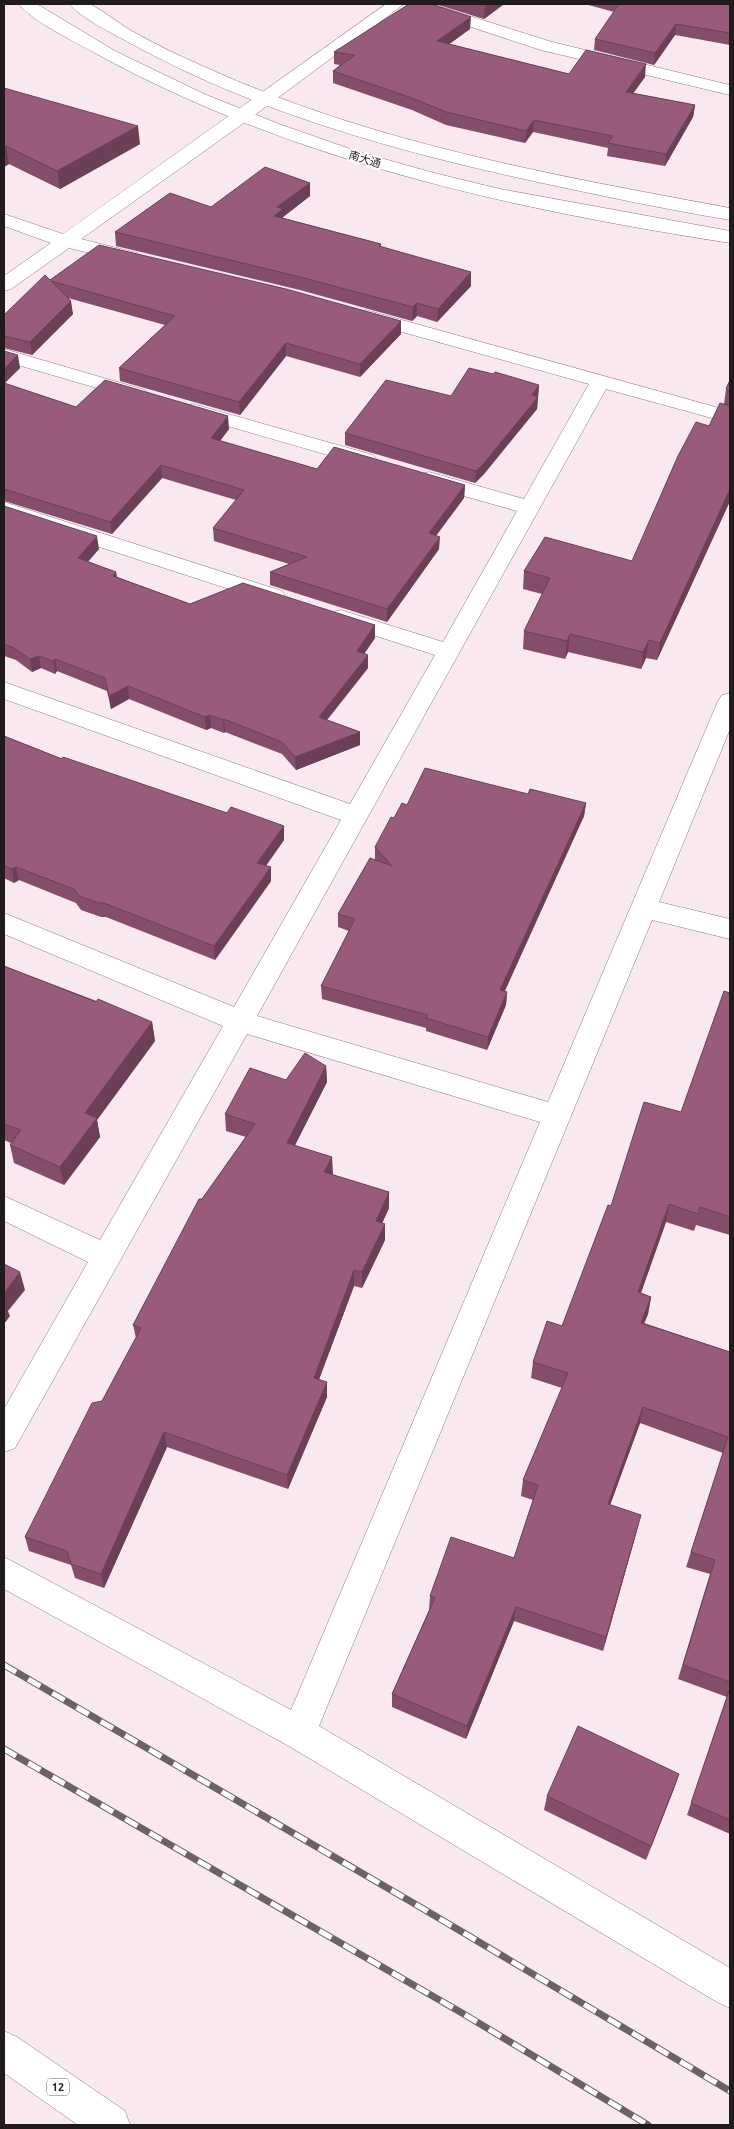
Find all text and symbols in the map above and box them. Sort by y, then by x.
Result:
street label: 南大通 [347,148,383,170]
road number: 12 [47,2078,69,2096]

